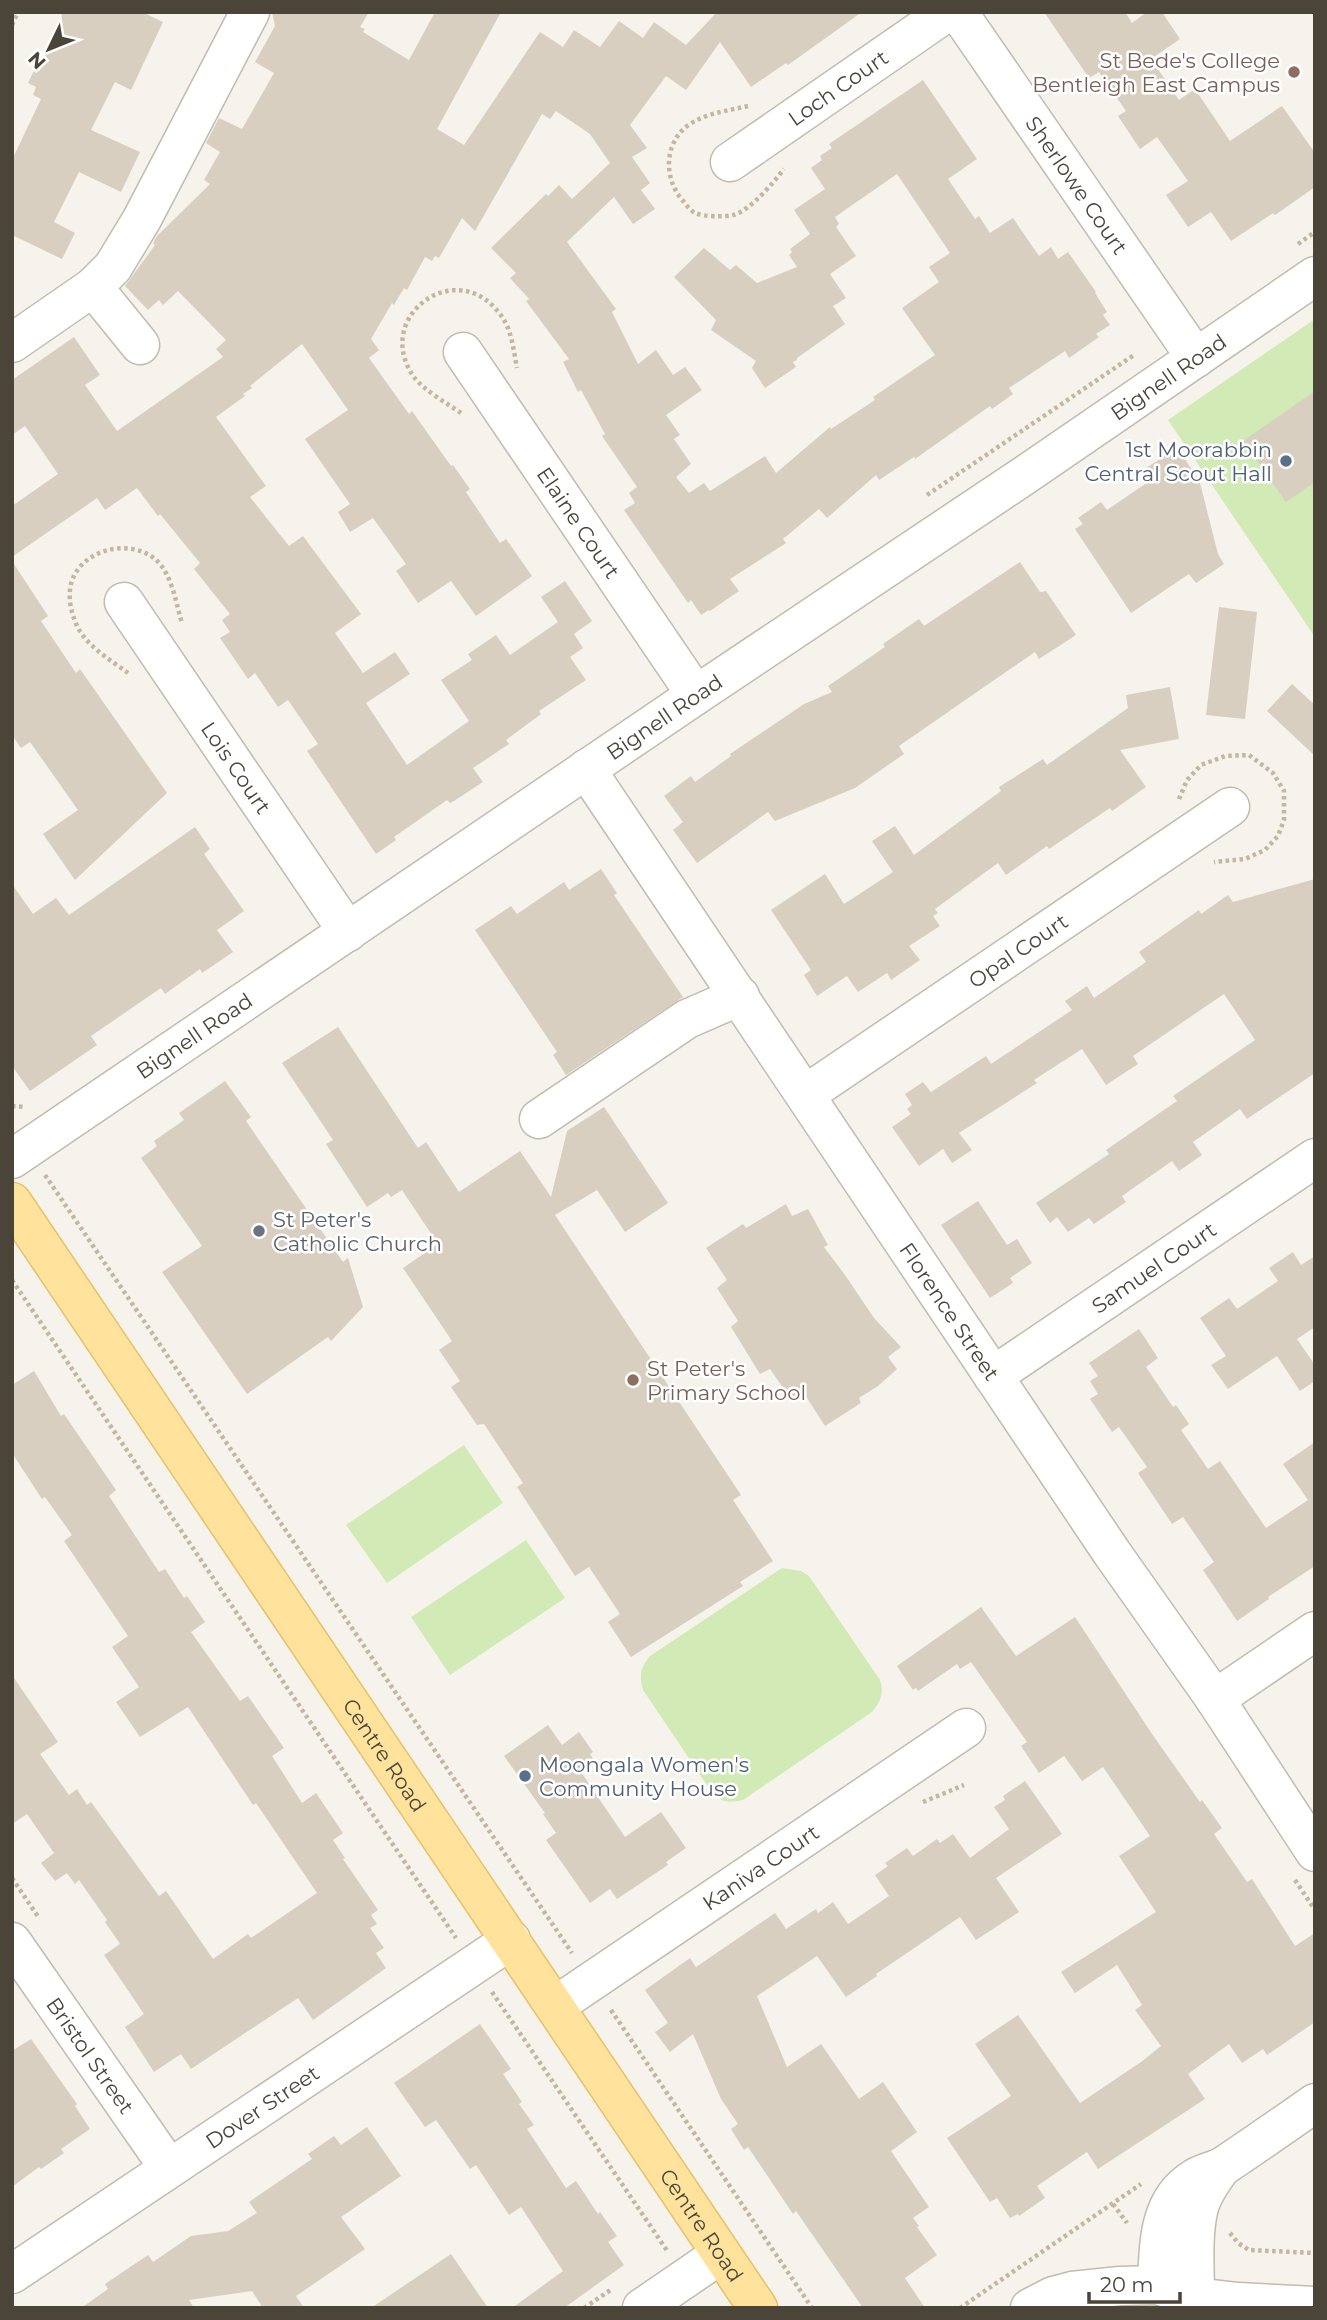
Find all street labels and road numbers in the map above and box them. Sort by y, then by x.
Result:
street label: Loch Court [783,44,892,131]
street label: Sherlowe Court [1021,111,1133,259]
street label: Bignell Road [1106,328,1231,425]
street label: Elaine Court [532,462,625,583]
street label: Bignell Road [601,669,727,765]
street label: Lois Court [196,717,276,818]
street label: Opal Court [964,908,1072,993]
street label: Bignell Road [131,987,257,1084]
street label: Samuel Court [1087,1216,1221,1318]
street label: Florence Street [895,1238,1005,1385]
street label: Centre Road [338,1694,432,1816]
street label: Kaniva Court [698,1819,823,1915]
street label: Bristol Street [42,1992,140,2118]
street label: Dover Street [201,2060,324,2154]
street label: Centre Road [655,2164,749,2286]

